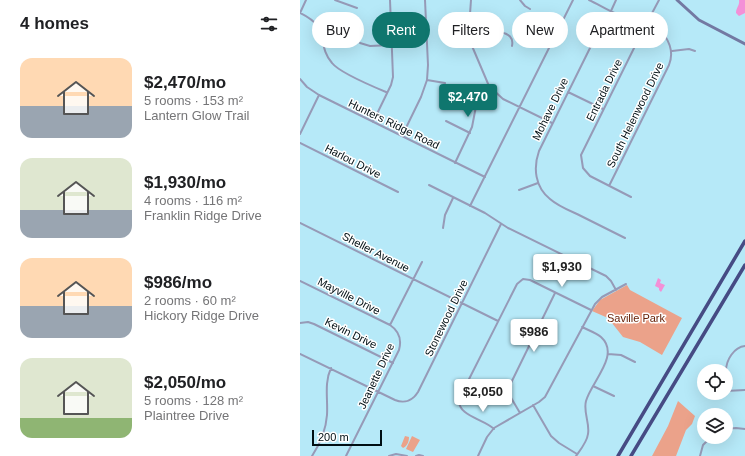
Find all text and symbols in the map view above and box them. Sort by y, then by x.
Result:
chip: Buy [312,12,364,48]
chip: Rent [372,12,430,48]
chip: Filters [438,12,504,48]
chip: New [512,12,568,48]
chip: Apartment [576,12,668,48]
icon: filters [258,13,280,35]
text: 4 homes [20,14,89,33]
street label: Entrada Drive [584,57,624,123]
street label: South Helenwood Drive [604,60,666,170]
text: $2,470/mo [144,73,226,92]
icon: home [52,74,100,122]
street label: Mohave Drive [530,76,570,142]
pin: $2,470 [435,84,501,118]
text: $2,470 [448,89,488,104]
text: 5 rooms · 153 m² [144,93,243,108]
street label: Hunters Ridge Road [347,97,441,151]
text: Lantern Glow Trail [144,108,250,123]
street label: Harlou Drive [323,142,383,180]
text: $1,930/mo [144,173,226,192]
icon: home [52,174,100,222]
text: 4 rooms · 116 m² [144,193,242,208]
text: Franklin Ridge Drive [144,208,262,223]
street label: Sheller Avenue [340,230,412,274]
pin: $1,930 [529,254,595,288]
text: $1,930 [542,259,582,274]
text: $986/mo [144,273,212,292]
icon: home [52,274,100,322]
street label: Mayville Drive [316,275,382,317]
street label: Stonewood Drive [422,278,470,358]
text: 2 rooms · 60 m² [144,293,236,308]
text: Hickory Ridge Drive [144,308,259,323]
park label: Saville Park [607,312,666,324]
street label: Kevin Drive [323,315,379,351]
pin: $986 [510,319,558,353]
text: $986 [520,324,548,339]
street label: Jeanette Drive [356,341,396,411]
map controls [697,364,733,444]
button: locate [697,364,733,400]
text: $2,050/mo [144,373,226,392]
icon: home [52,374,100,422]
pin: $2,050 [450,379,516,413]
text: $2,050 [463,384,503,399]
text: 5 rooms · 128 m² [144,393,243,408]
text: Plaintree Drive [144,408,229,423]
button: layers [697,408,733,444]
scale bar [312,428,382,447]
text: 200 m [318,431,349,443]

